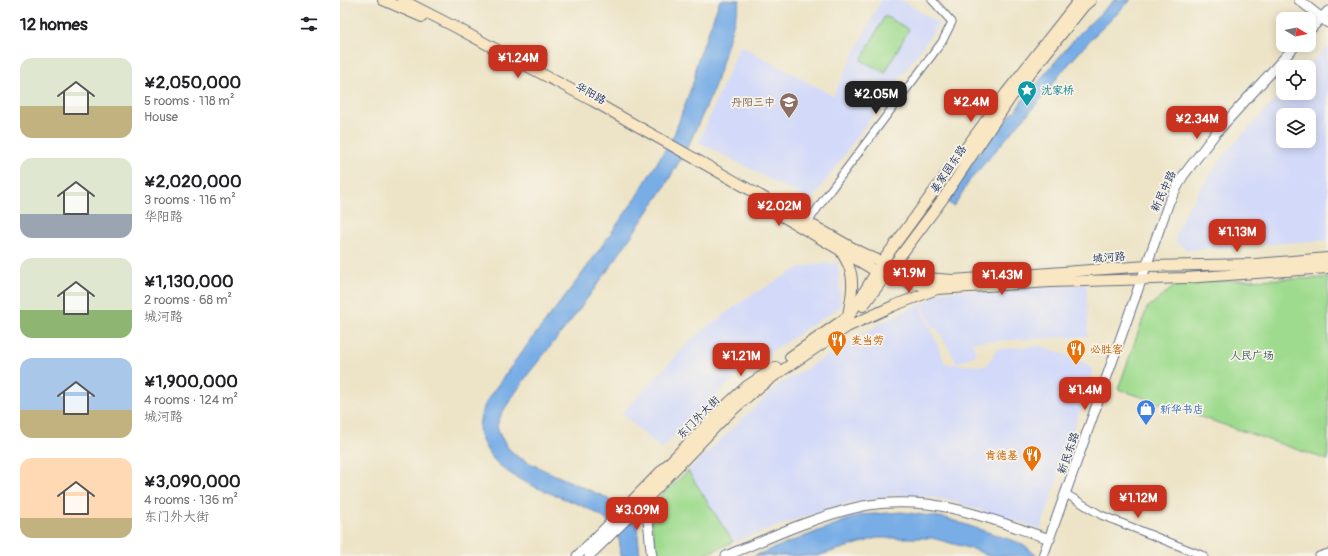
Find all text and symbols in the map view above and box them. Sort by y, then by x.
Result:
north arrow [1276,12,1316,52]
map controls [1276,12,1316,148]
icon: filters [298,13,320,35]
text: 12 homes [20,14,88,35]
pin: ¥1.24M [485,45,551,79]
text: ¥1.24M [497,50,539,66]
button: locate [1276,60,1316,100]
text: ¥2,050,000 [144,72,241,93]
icon: home [52,74,100,122]
place icon: 沈家桥 [1016,79,1038,107]
street label: 华阳路 [573,80,608,107]
pin: ¥2.05M [843,81,909,115]
place label: 沈家桥 [1041,84,1074,97]
text: ¥2.05M [854,86,898,102]
pin: ¥2.4M [943,89,999,123]
school or university icon: 丹阳三中 [778,91,800,119]
text: 5 rooms · 118 m² [144,93,234,109]
text: ¥2.4M [953,94,989,110]
place label: 丹阳三中 [731,96,775,109]
pin: ¥2.34M [1164,106,1230,140]
button: layers [1276,108,1316,148]
text: House [144,109,178,125]
text: ¥2.34M [1175,111,1219,127]
street label: 姜家园东路 [928,143,969,196]
street label: 新民中路 [1148,169,1179,214]
text: ¥2,020,000 [144,171,242,192]
icon: home [52,174,100,222]
text: 3 rooms · 116 m² [144,192,236,208]
pin: ¥2.02M [746,193,812,227]
text: ¥2.02M [757,198,801,214]
text: 华阳路 [144,209,183,225]
pin: ¥1.13M [1204,219,1270,253]
text: ¥1.13M [1218,224,1256,240]
street label: 城河路 [1092,250,1126,265]
pin: ¥1.9M [881,260,937,294]
pin: ¥1.43M [969,262,1035,296]
text: ¥1.9M [892,265,926,281]
text: ¥1.43M [981,267,1023,283]
text: ¥1,130,000 [144,271,234,292]
icon: home [52,274,100,322]
text: 2 rooms · 68 m² [144,292,232,308]
text: 城河路 [144,309,183,325]
restaurant icon: 麦当劳 [826,329,848,357]
place label: 麦当劳 [851,334,884,347]
restaurant icon: 必胜客 [1065,338,1087,366]
pin: ¥1.21M [708,343,774,377]
place label: 必胜客 [1090,343,1123,356]
text: ¥1.21M [722,348,760,364]
park label: 人民广场 [1230,349,1274,362]
text: ¥1,900,000 [144,371,238,392]
icon: home [52,374,100,422]
pin: ¥1.4M [1057,377,1113,411]
text: ¥1.4M [1068,382,1102,398]
text: 4 rooms · 124 m² [144,392,238,408]
street label: 东门外大街 [674,393,723,441]
shop icon: 新华书店 [1135,398,1157,426]
place label: 新华书店 [1160,403,1204,416]
text: 城河路 [144,409,183,425]
street label: 新民东路 [1055,430,1082,476]
restaurant icon: 肯德基 [1021,444,1043,472]
place label: 肯德基 [985,449,1018,462]
text: ¥3,090,000 [144,471,241,492]
icon: home [52,474,100,522]
pin: ¥1.12M [1105,485,1171,519]
text: ¥1.12M [1119,490,1157,506]
text: 4 rooms · 136 m² [144,492,238,508]
pin: ¥3.09M [604,497,670,531]
text: ¥3.09M [615,502,659,518]
text: 东门外大街 [144,509,209,525]

